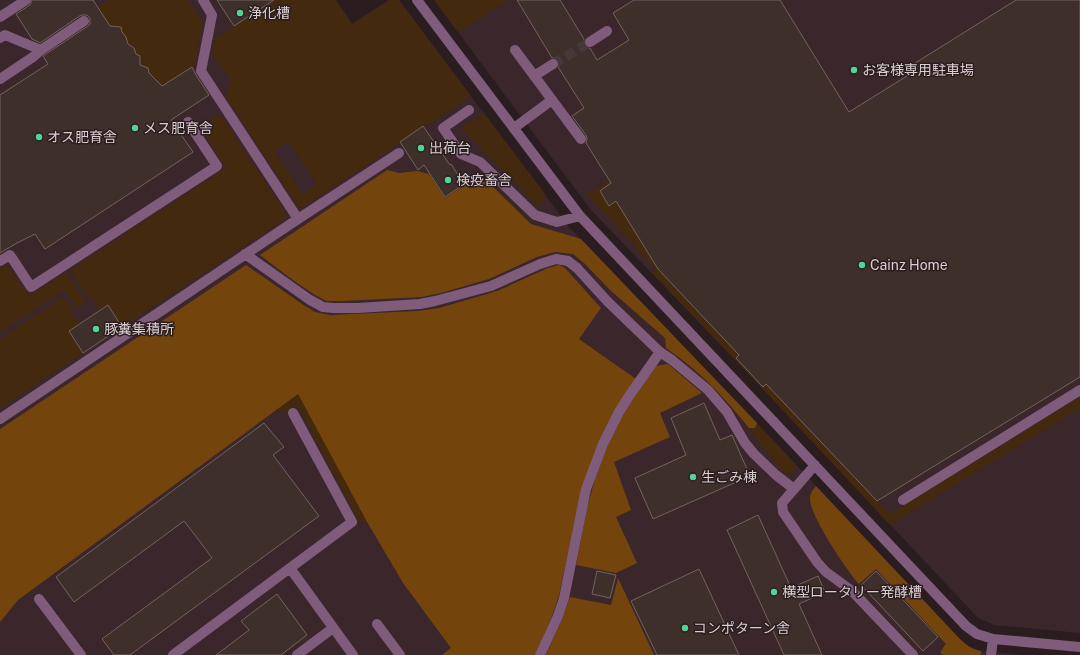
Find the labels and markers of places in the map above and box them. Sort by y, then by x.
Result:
place label: 浄化槽 [248,5,290,21]
marker: 浄化槽 [235,8,245,18]
place label: お客様専用駐車場 [862,62,974,78]
marker: お客様専用駐車場 [849,65,859,75]
place label: メス肥育舎 [143,120,213,136]
marker: メス肥育舎 [130,123,140,133]
place label: オス肥育舎 [47,129,117,145]
marker: オス肥育舎 [34,132,44,142]
place label: 出荷台 [429,140,471,156]
marker: 出荷台 [416,143,426,153]
place label: 検疫畜舎 [456,172,512,188]
marker: 検疫畜舎 [443,175,453,185]
place label: Cainz Home [870,257,948,273]
marker: Cainz Home [857,260,867,270]
place label: 豚糞集積所 [104,321,174,337]
marker: 豚糞集積所 [91,324,101,334]
place label: 生ごみ棟 [701,469,757,485]
marker: 生ごみ棟 [688,472,698,482]
place label: 横型ロータリー発酵槽 [782,584,922,600]
marker: 横型ロータリー発酵槽 [769,587,779,597]
place label: コンポターン舎 [693,620,790,636]
marker: コンポターン舎 [680,623,690,633]

